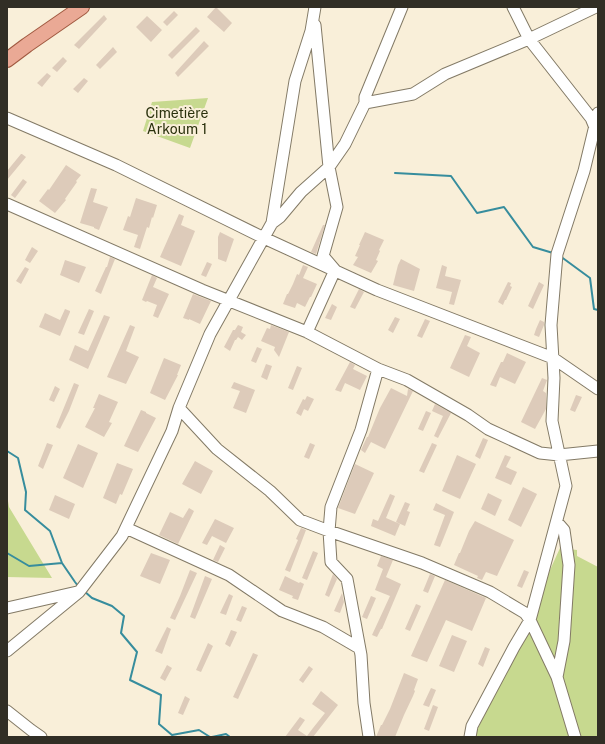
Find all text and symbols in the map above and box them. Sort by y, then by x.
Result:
park label: Cimetière Arkoum 1 [145,105,209,137]

